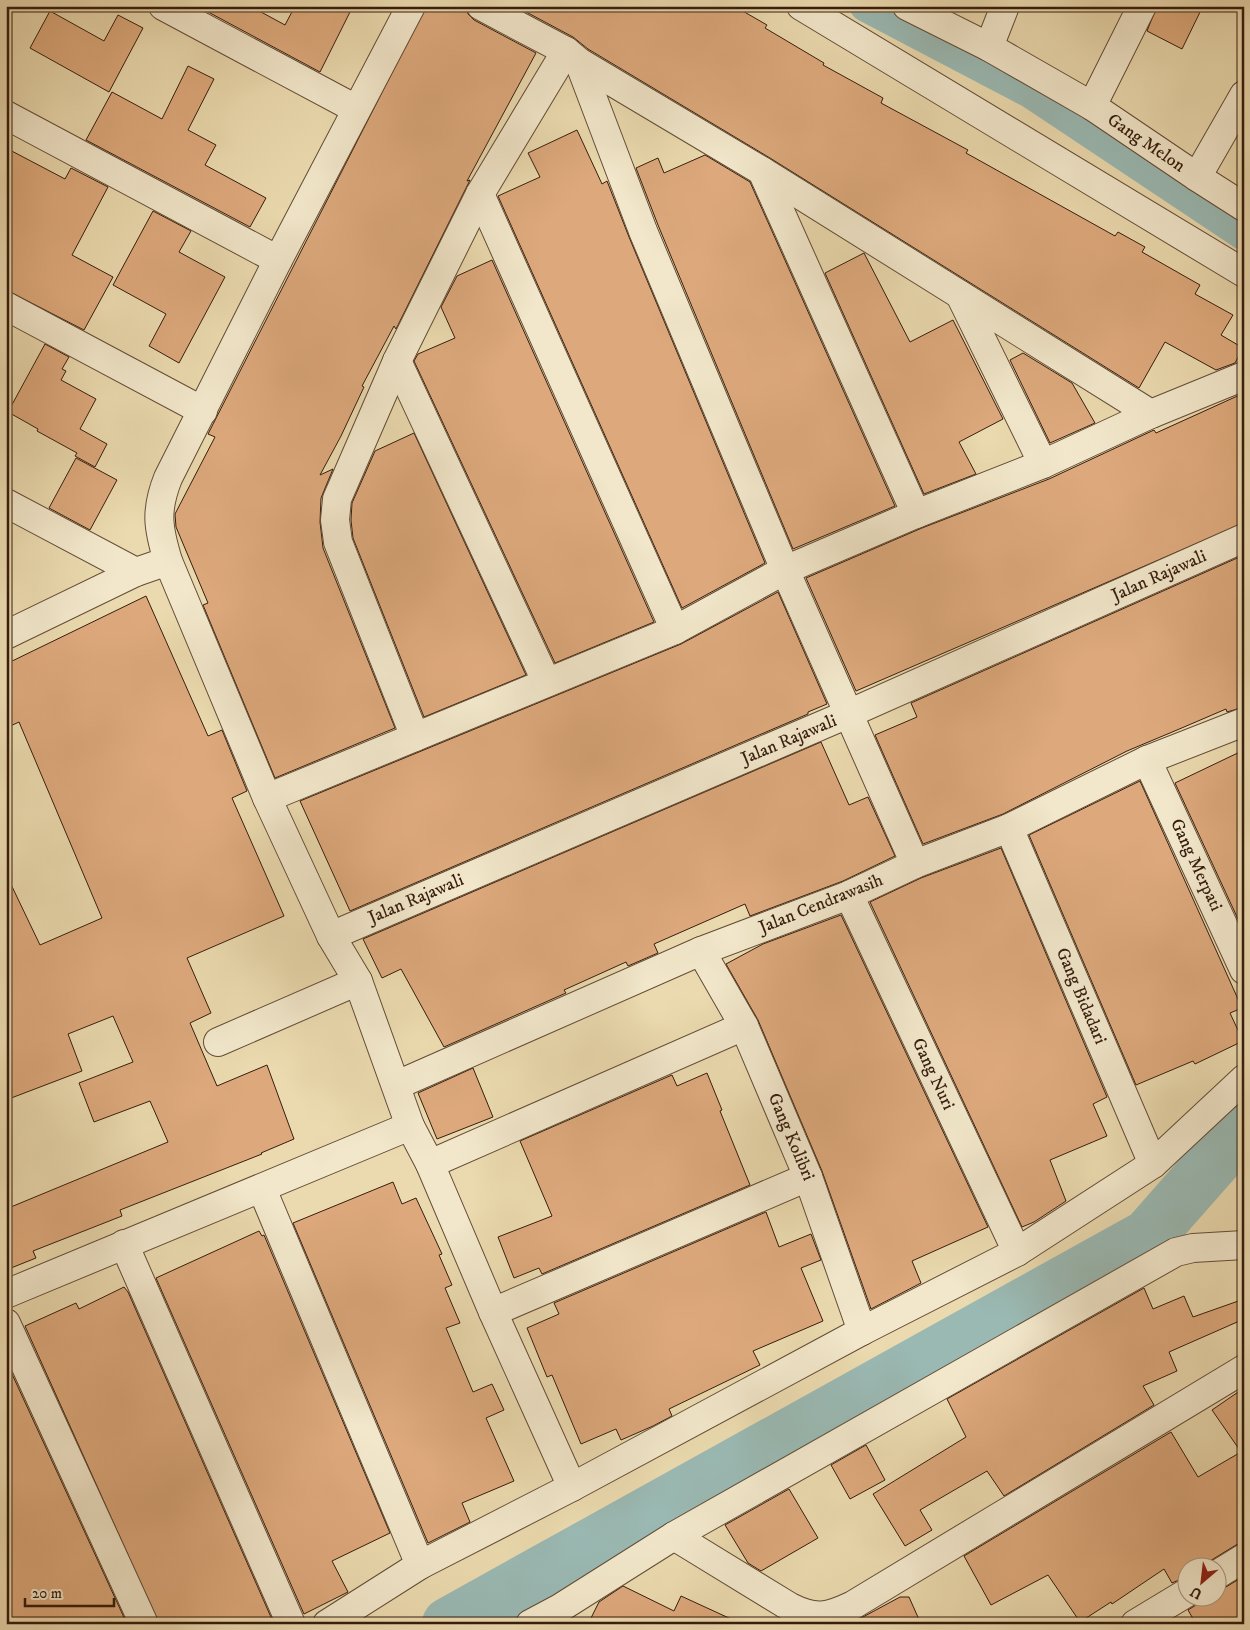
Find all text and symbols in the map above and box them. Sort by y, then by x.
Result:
street label: Gang Melon [1103,109,1190,177]
street label: Jalan Rajawali [1106,545,1210,608]
street label: Jalan Rajawali [736,710,840,771]
street label: Gang Merpati [1165,815,1227,915]
street label: Jalan Rajawali [363,869,467,930]
street label: Jalan Cendrawasih [754,869,887,940]
street label: Gang Bidadari [1051,944,1111,1048]
street label: Gang Nuri [907,1035,959,1113]
street label: Gang Kolibri [763,1090,819,1184]
north arrow [1178,1558,1228,1608]
scale bar [25,1575,114,1607]
text: U [1187,1582,1205,1603]
text: 20 m [32,1584,62,1603]

